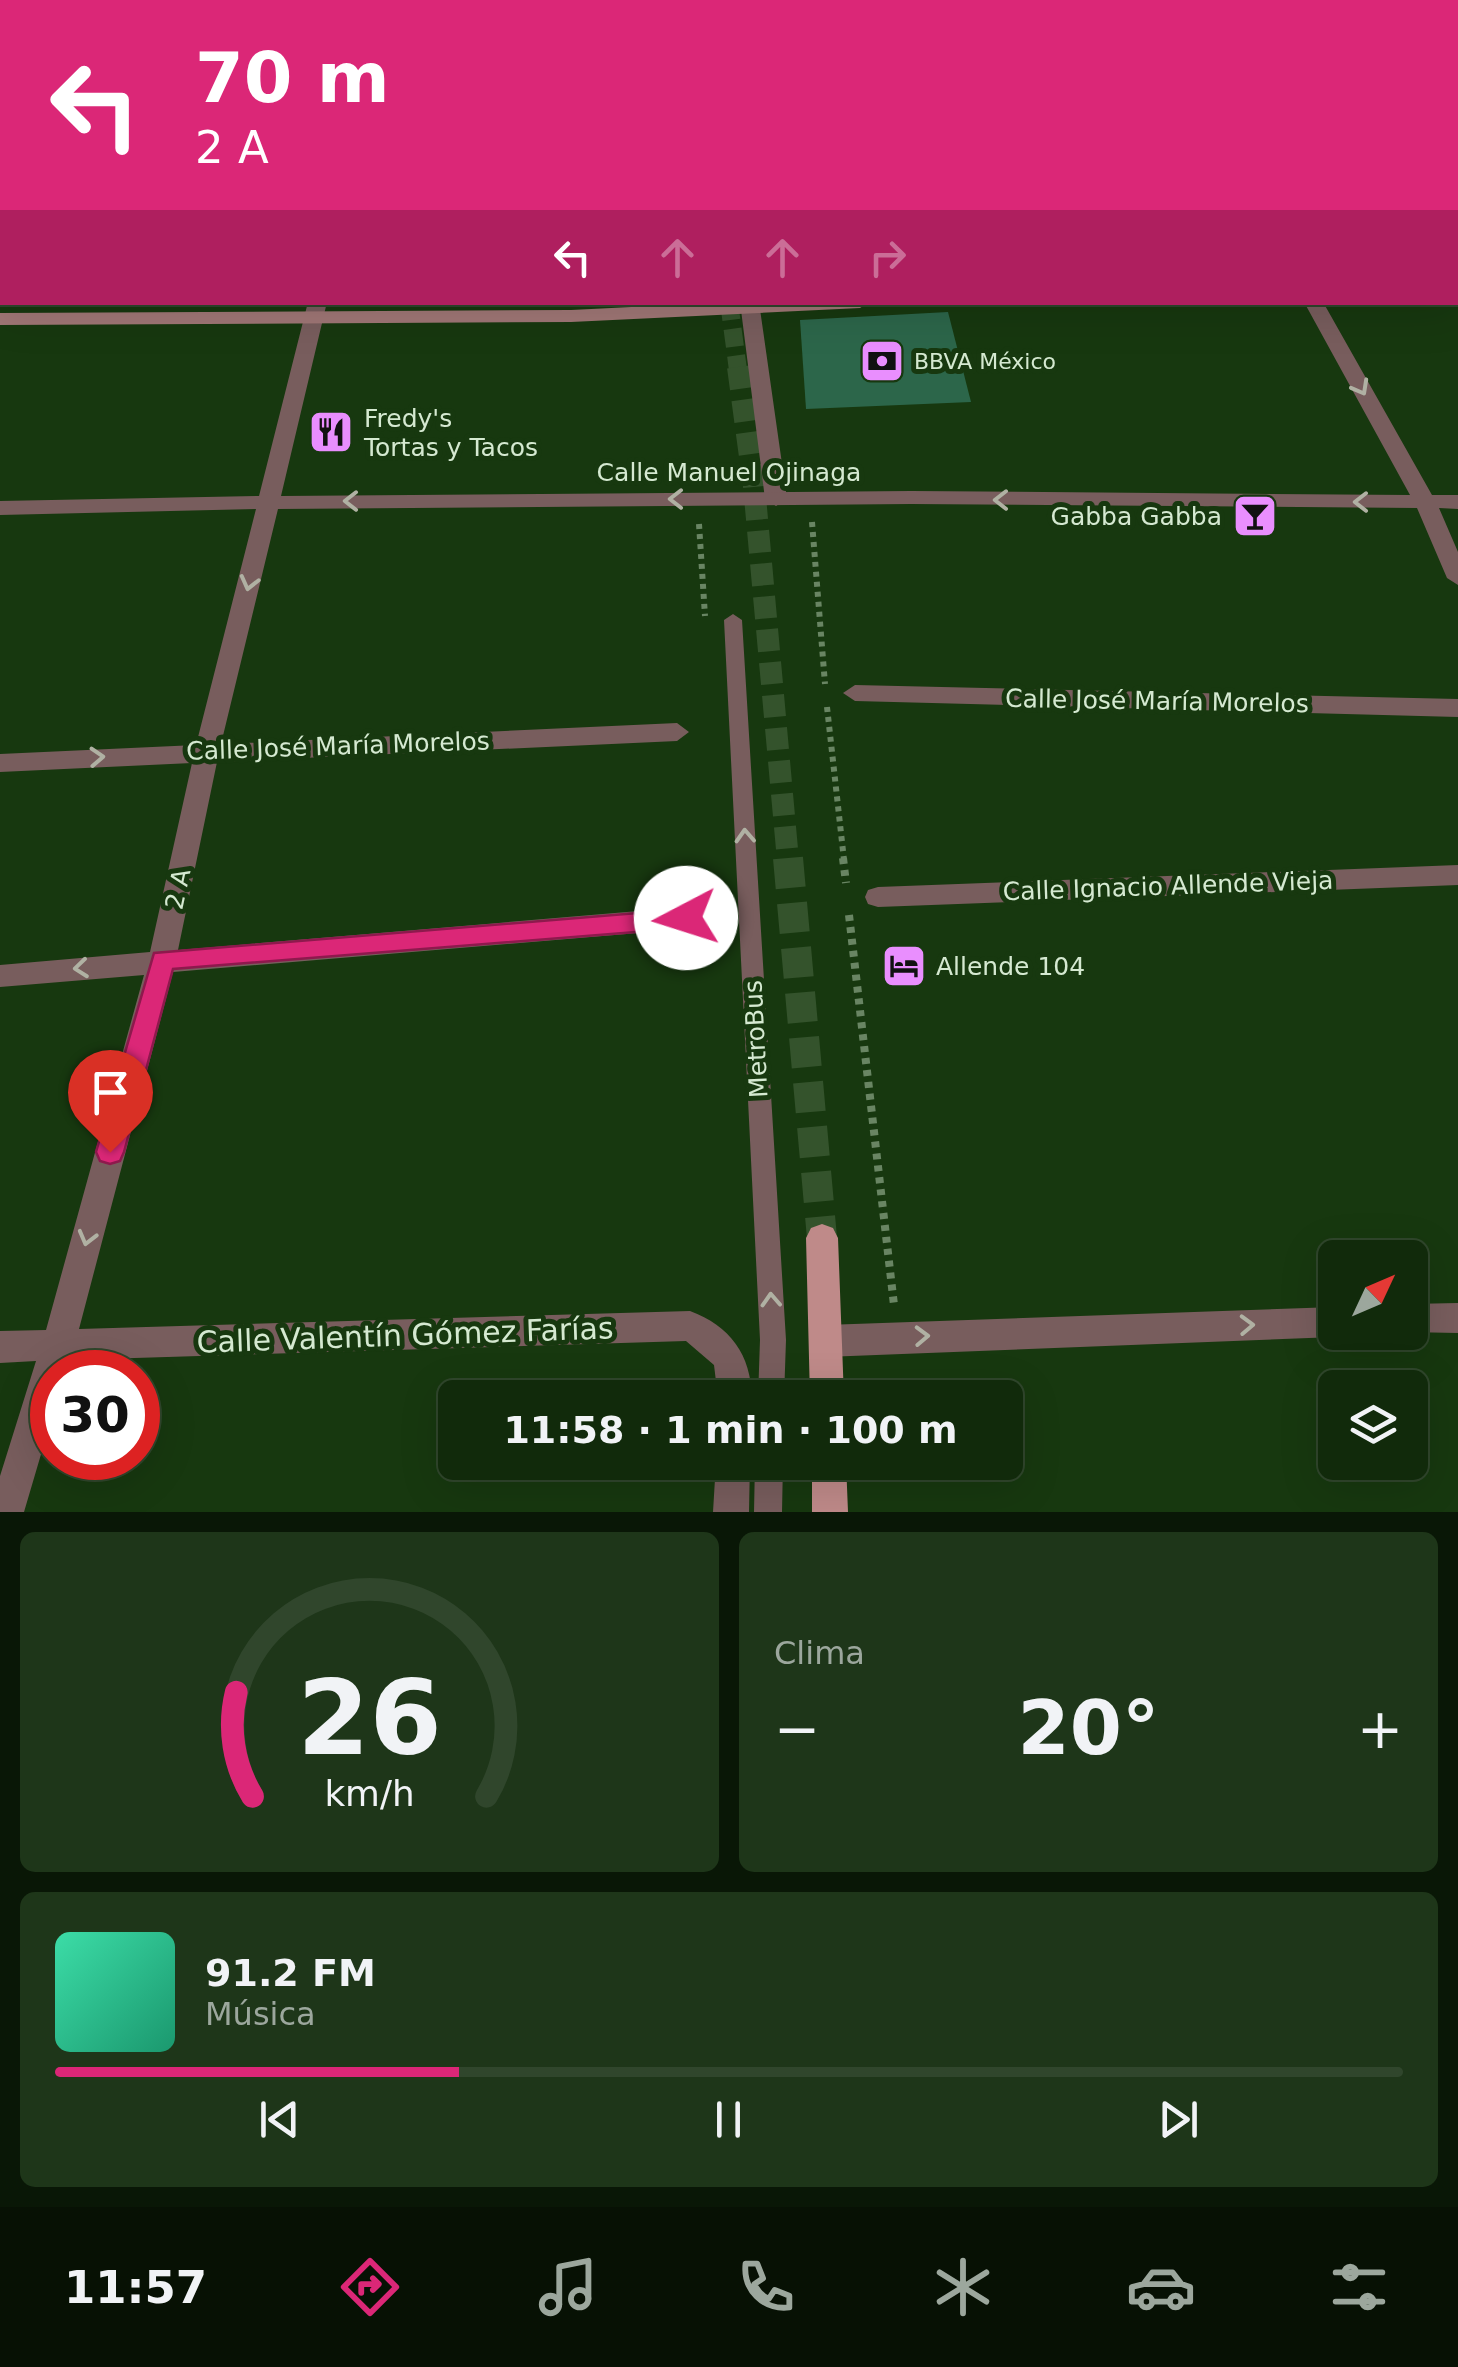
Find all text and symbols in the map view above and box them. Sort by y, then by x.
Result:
text: 70 m [195,37,390,119]
icon: left [30,40,160,170]
text: 2 A [195,121,269,174]
icon: left [545,230,600,285]
icon: ahead [650,230,705,285]
icon: ahead [755,230,810,285]
icon: right [860,230,915,285]
bank icon: BBVA México [859,338,905,384]
place label: BBVA México [914,349,1056,374]
one-way arrow [1348,377,1368,395]
place label: Fredy's Tortas y Tacos [363,404,538,462]
restaurant icon: Fredy's Tortas y Tacos [308,409,354,455]
street label: Calle Manuel Ojinaga [597,458,861,487]
one-way arrow [667,488,682,510]
one-way arrow [992,489,1008,511]
one-way arrow [342,490,358,512]
one-way arrow [1352,491,1368,512]
bar icon: Gabba Gabba [1232,493,1278,539]
place label: Gabba Gabba [1051,502,1222,531]
one-way arrow [240,574,261,591]
street label: Calle José María Morelos [1005,684,1309,718]
street label: Calle José María Morelos [186,726,490,766]
one-way arrow [90,747,106,768]
one-way arrow [735,827,756,843]
street label: 2 A [160,866,196,912]
position arrow [634,866,738,970]
street label: Calle Ignacio Allende Vieja [1002,866,1334,906]
hotel icon: Allende 104 [881,943,927,989]
place label: Allende 104 [936,952,1085,981]
one-way arrow [73,957,89,978]
street label: MetroBus [738,979,774,1099]
pin [68,1050,153,1153]
icon: arrive [83,1065,138,1120]
one-way arrow [78,1229,99,1246]
north arrow [1318,1240,1428,1350]
map controls [1318,1240,1428,1480]
one-way arrow [761,1292,782,1308]
street label: Calle Valentín Gómez Farías [196,1310,614,1360]
one-way arrow [1240,1314,1256,1335]
one-way arrow [915,1325,931,1346]
speed limit sign: 30 [30,1350,160,1480]
button: layers [1318,1370,1428,1480]
text: 11:58 · 1 min · 100 m [503,1408,958,1452]
text: Clima [774,1634,865,1672]
text: 26 [297,1657,442,1779]
text: 20° [1018,1684,1159,1772]
text: − [774,1697,820,1761]
text: + [1357,1697,1403,1761]
text: km/h [324,1773,415,1814]
text: 91.2 FM [205,1951,376,1995]
text: Música [205,1995,316,2033]
icon: previous [252,2092,307,2147]
icon: pause [701,2092,756,2147]
icon: next [1151,2092,1206,2147]
icon: directions [335,2252,405,2322]
icon: music [533,2252,603,2322]
icon: phone [731,2252,801,2322]
icon: climate [928,2252,998,2322]
icon: car [1126,2252,1196,2322]
icon: filters [1324,2252,1394,2322]
text: 11:57 [64,2261,207,2314]

